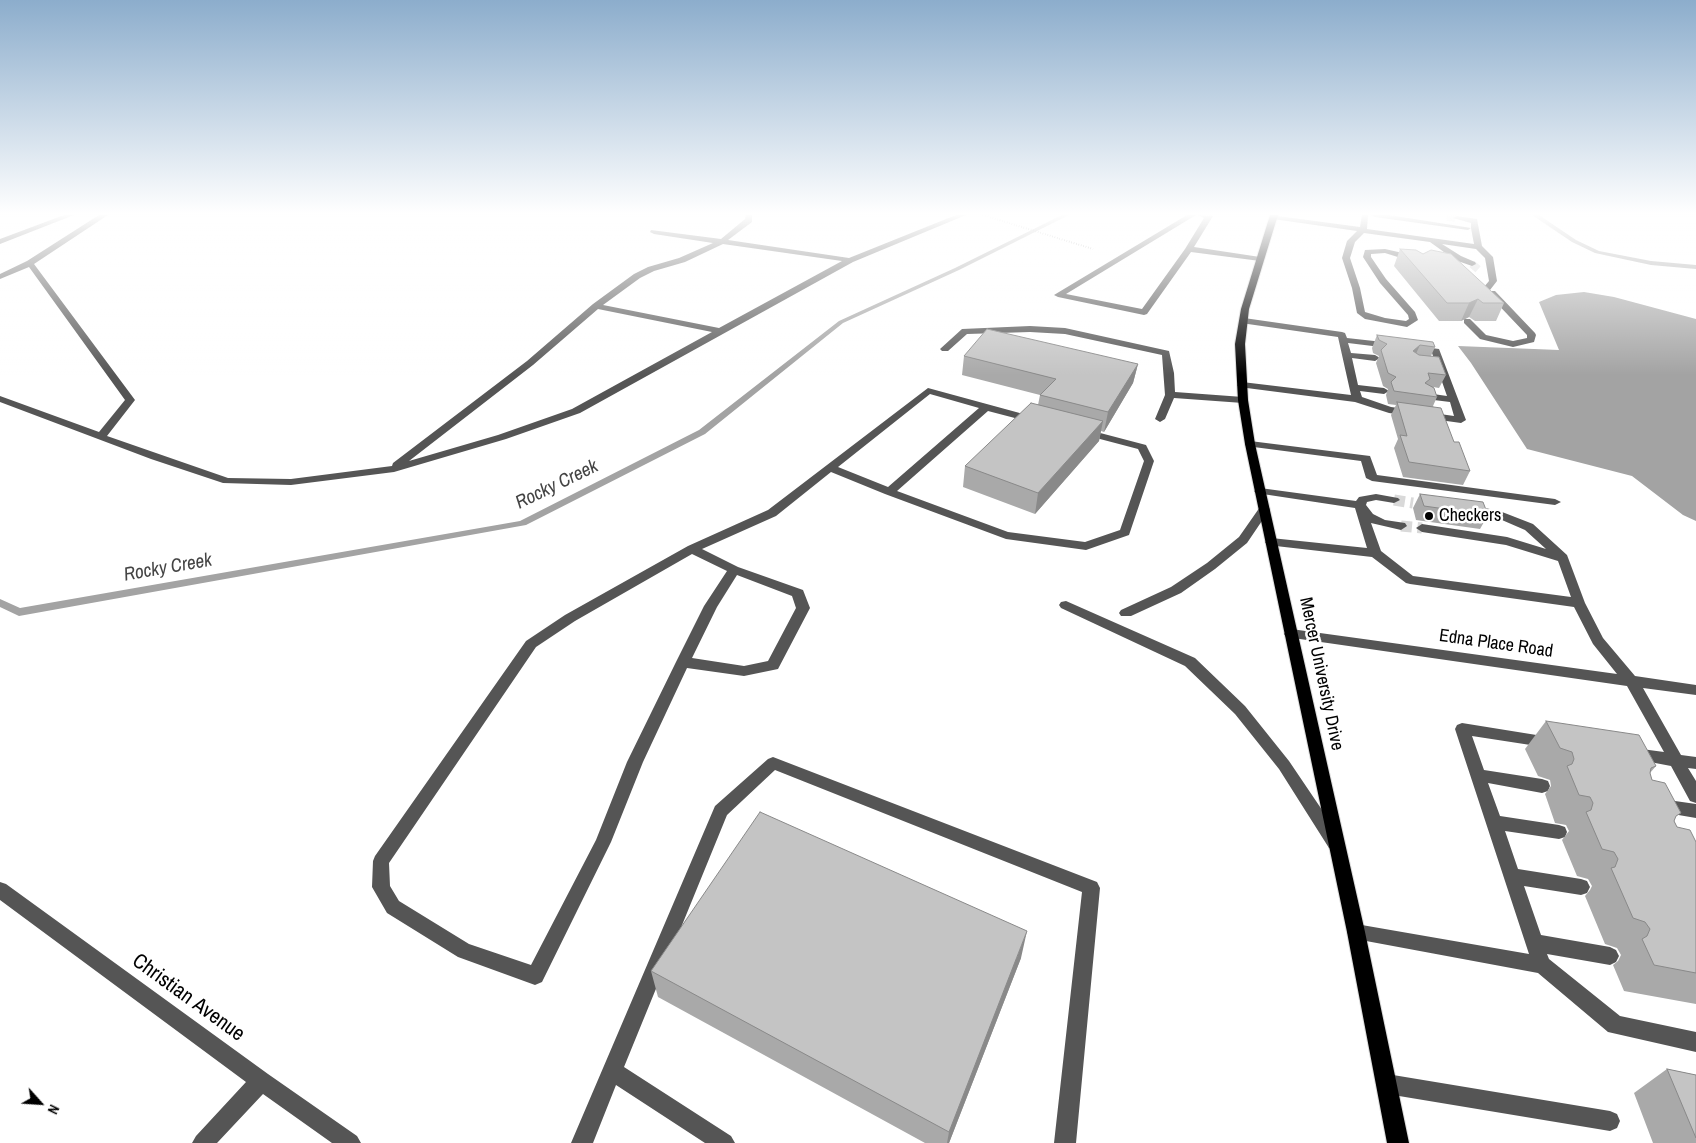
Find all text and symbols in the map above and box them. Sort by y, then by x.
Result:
water label: Rocky Creek [512,455,602,515]
place label: Checkers [1439,505,1501,527]
marker: Checkers [1423,510,1435,522]
water label: Rocky Creek [122,549,214,587]
street label: Mercer University Drive [1294,596,1348,752]
street label: Edna Place Road [1438,625,1554,663]
street label: Christian Avenue [127,949,249,1047]
north arrow [15,1078,65,1128]
text: N [44,1102,63,1117]

